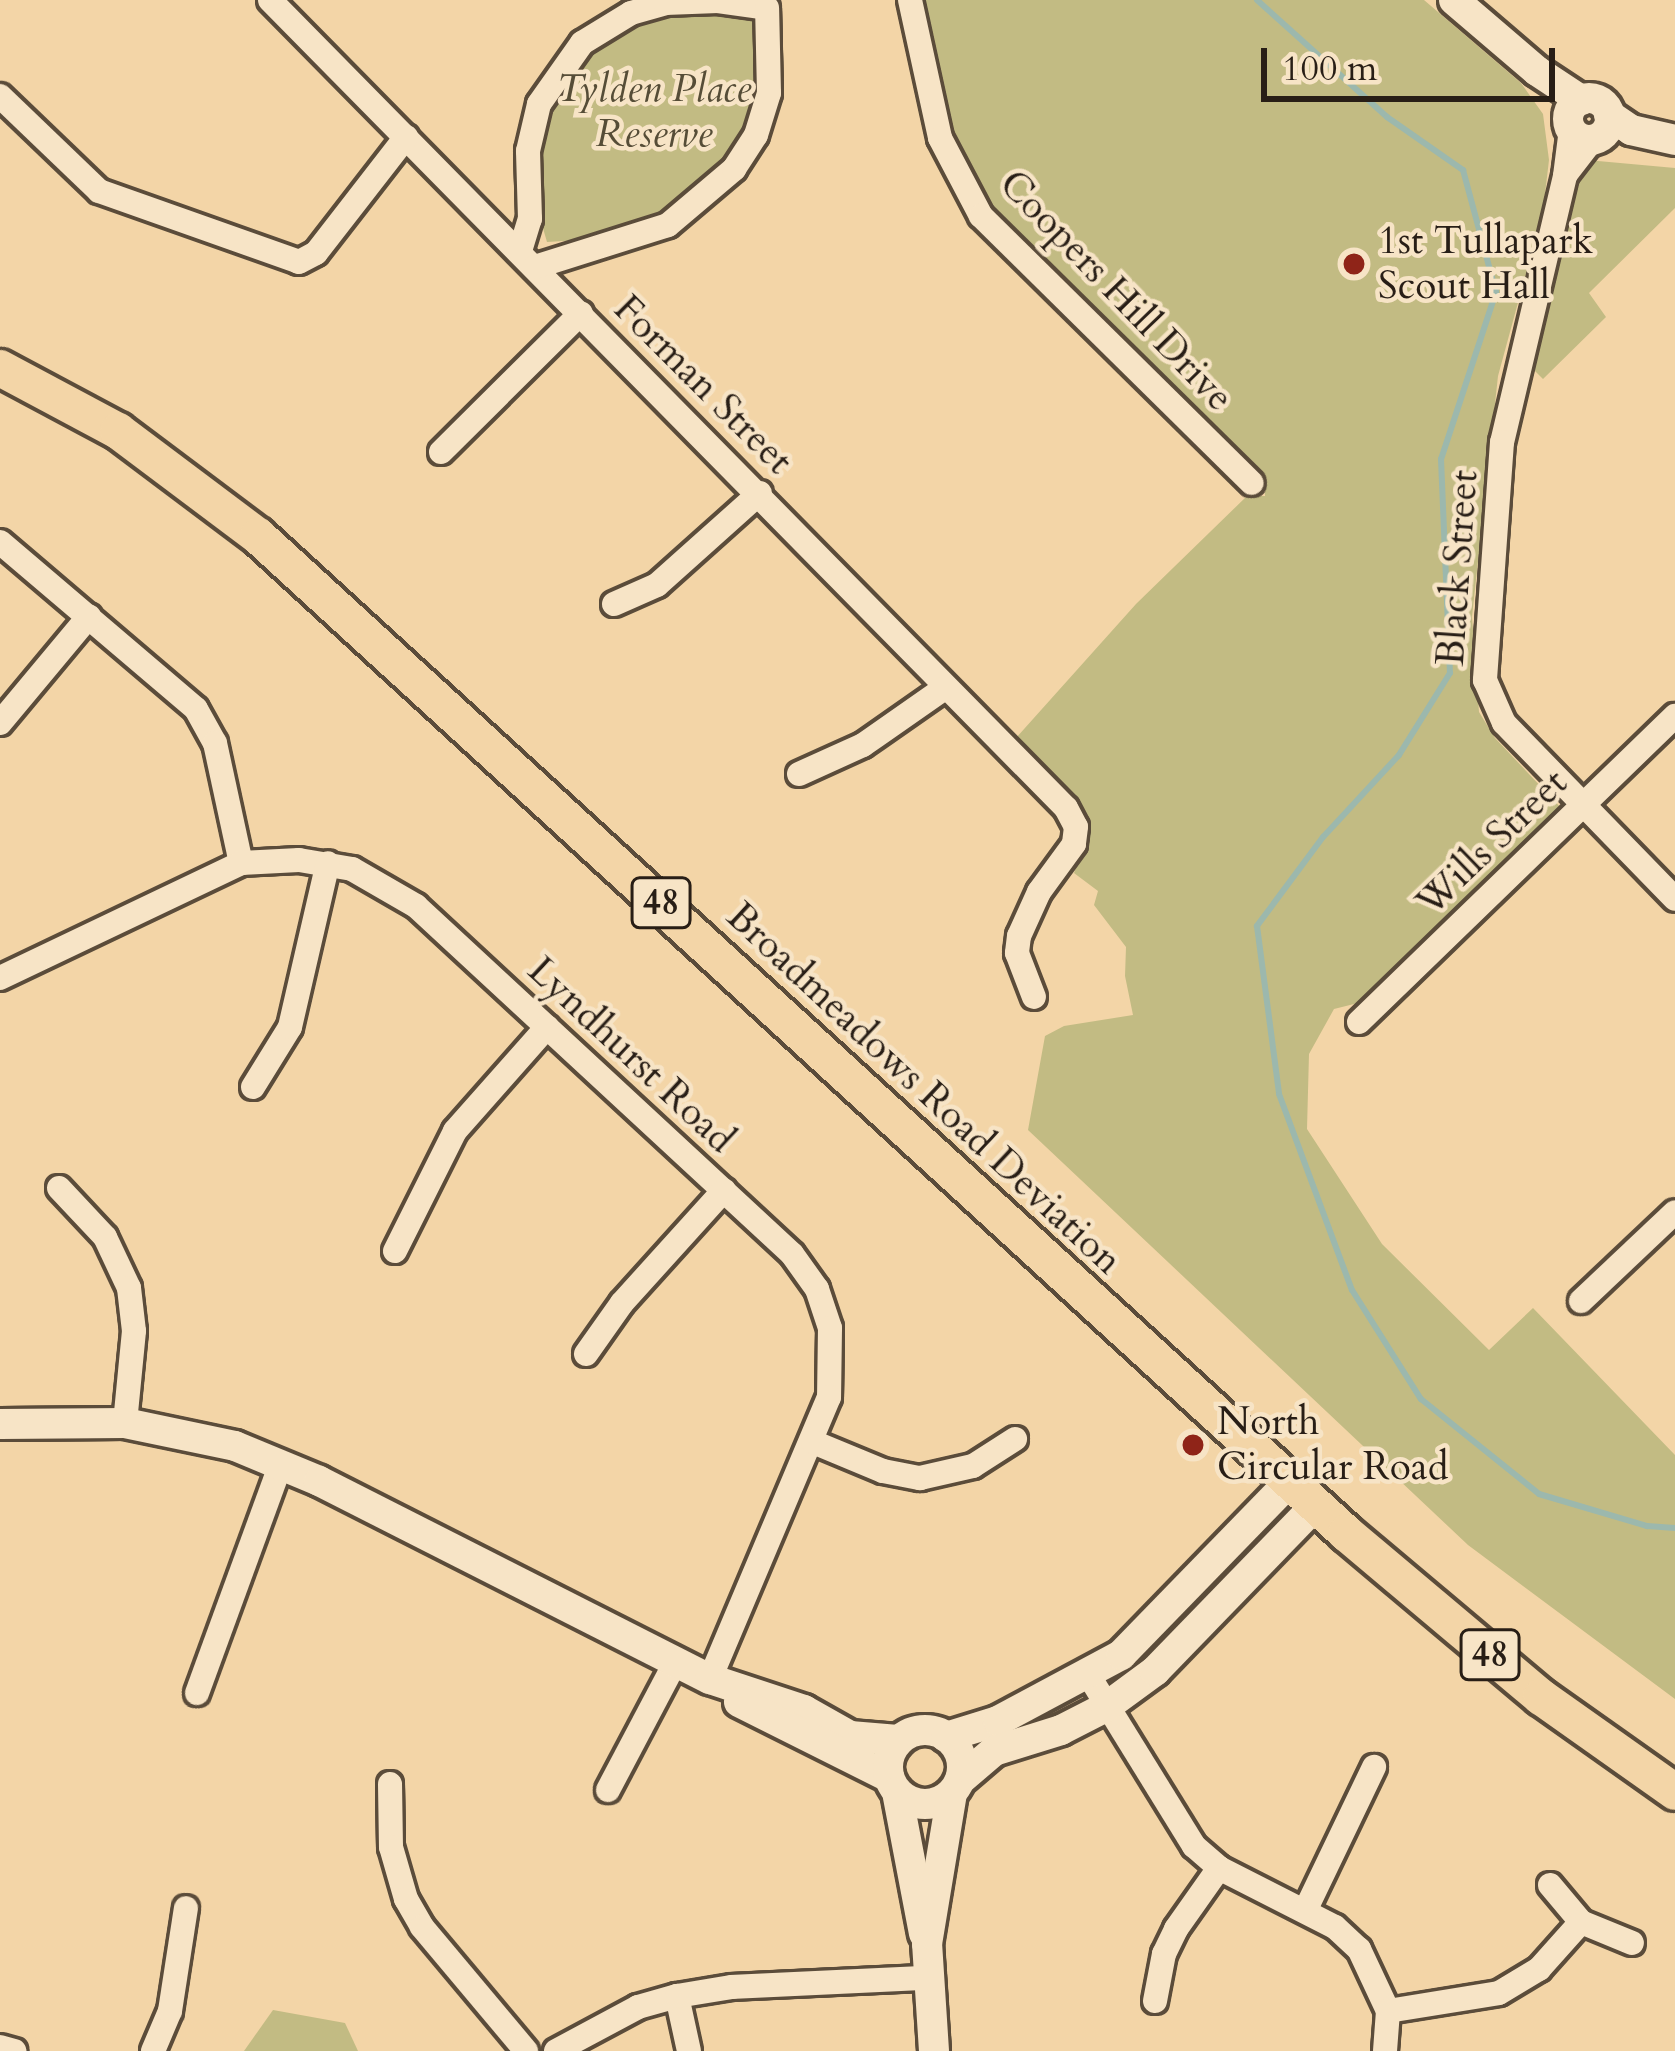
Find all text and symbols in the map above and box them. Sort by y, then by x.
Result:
scale bar [1267,24,1561,98]
text: 100 m [1282,44,1377,93]
park label: Tylden Place Reserve [557,67,751,158]
street label: Coopers Hill Drive [989,161,1243,421]
place label: 1st Tullapark Scout Hall [1378,219,1593,310]
marker: 1st Tullapark Scout Hall [1341,251,1367,277]
street label: Forman Street [604,286,802,484]
street label: Black Street [1428,468,1488,668]
street label: Wills Street [1407,760,1577,926]
road number: 48 [628,873,694,933]
street label: Broadmeadows Road Deviation [717,893,1131,1285]
street label: Lyndhurst Road [518,947,744,1163]
place label: North Circular Road [1217,1400,1448,1491]
marker: North Circular Road [1180,1432,1206,1458]
road number: 48 [1457,1625,1523,1685]

